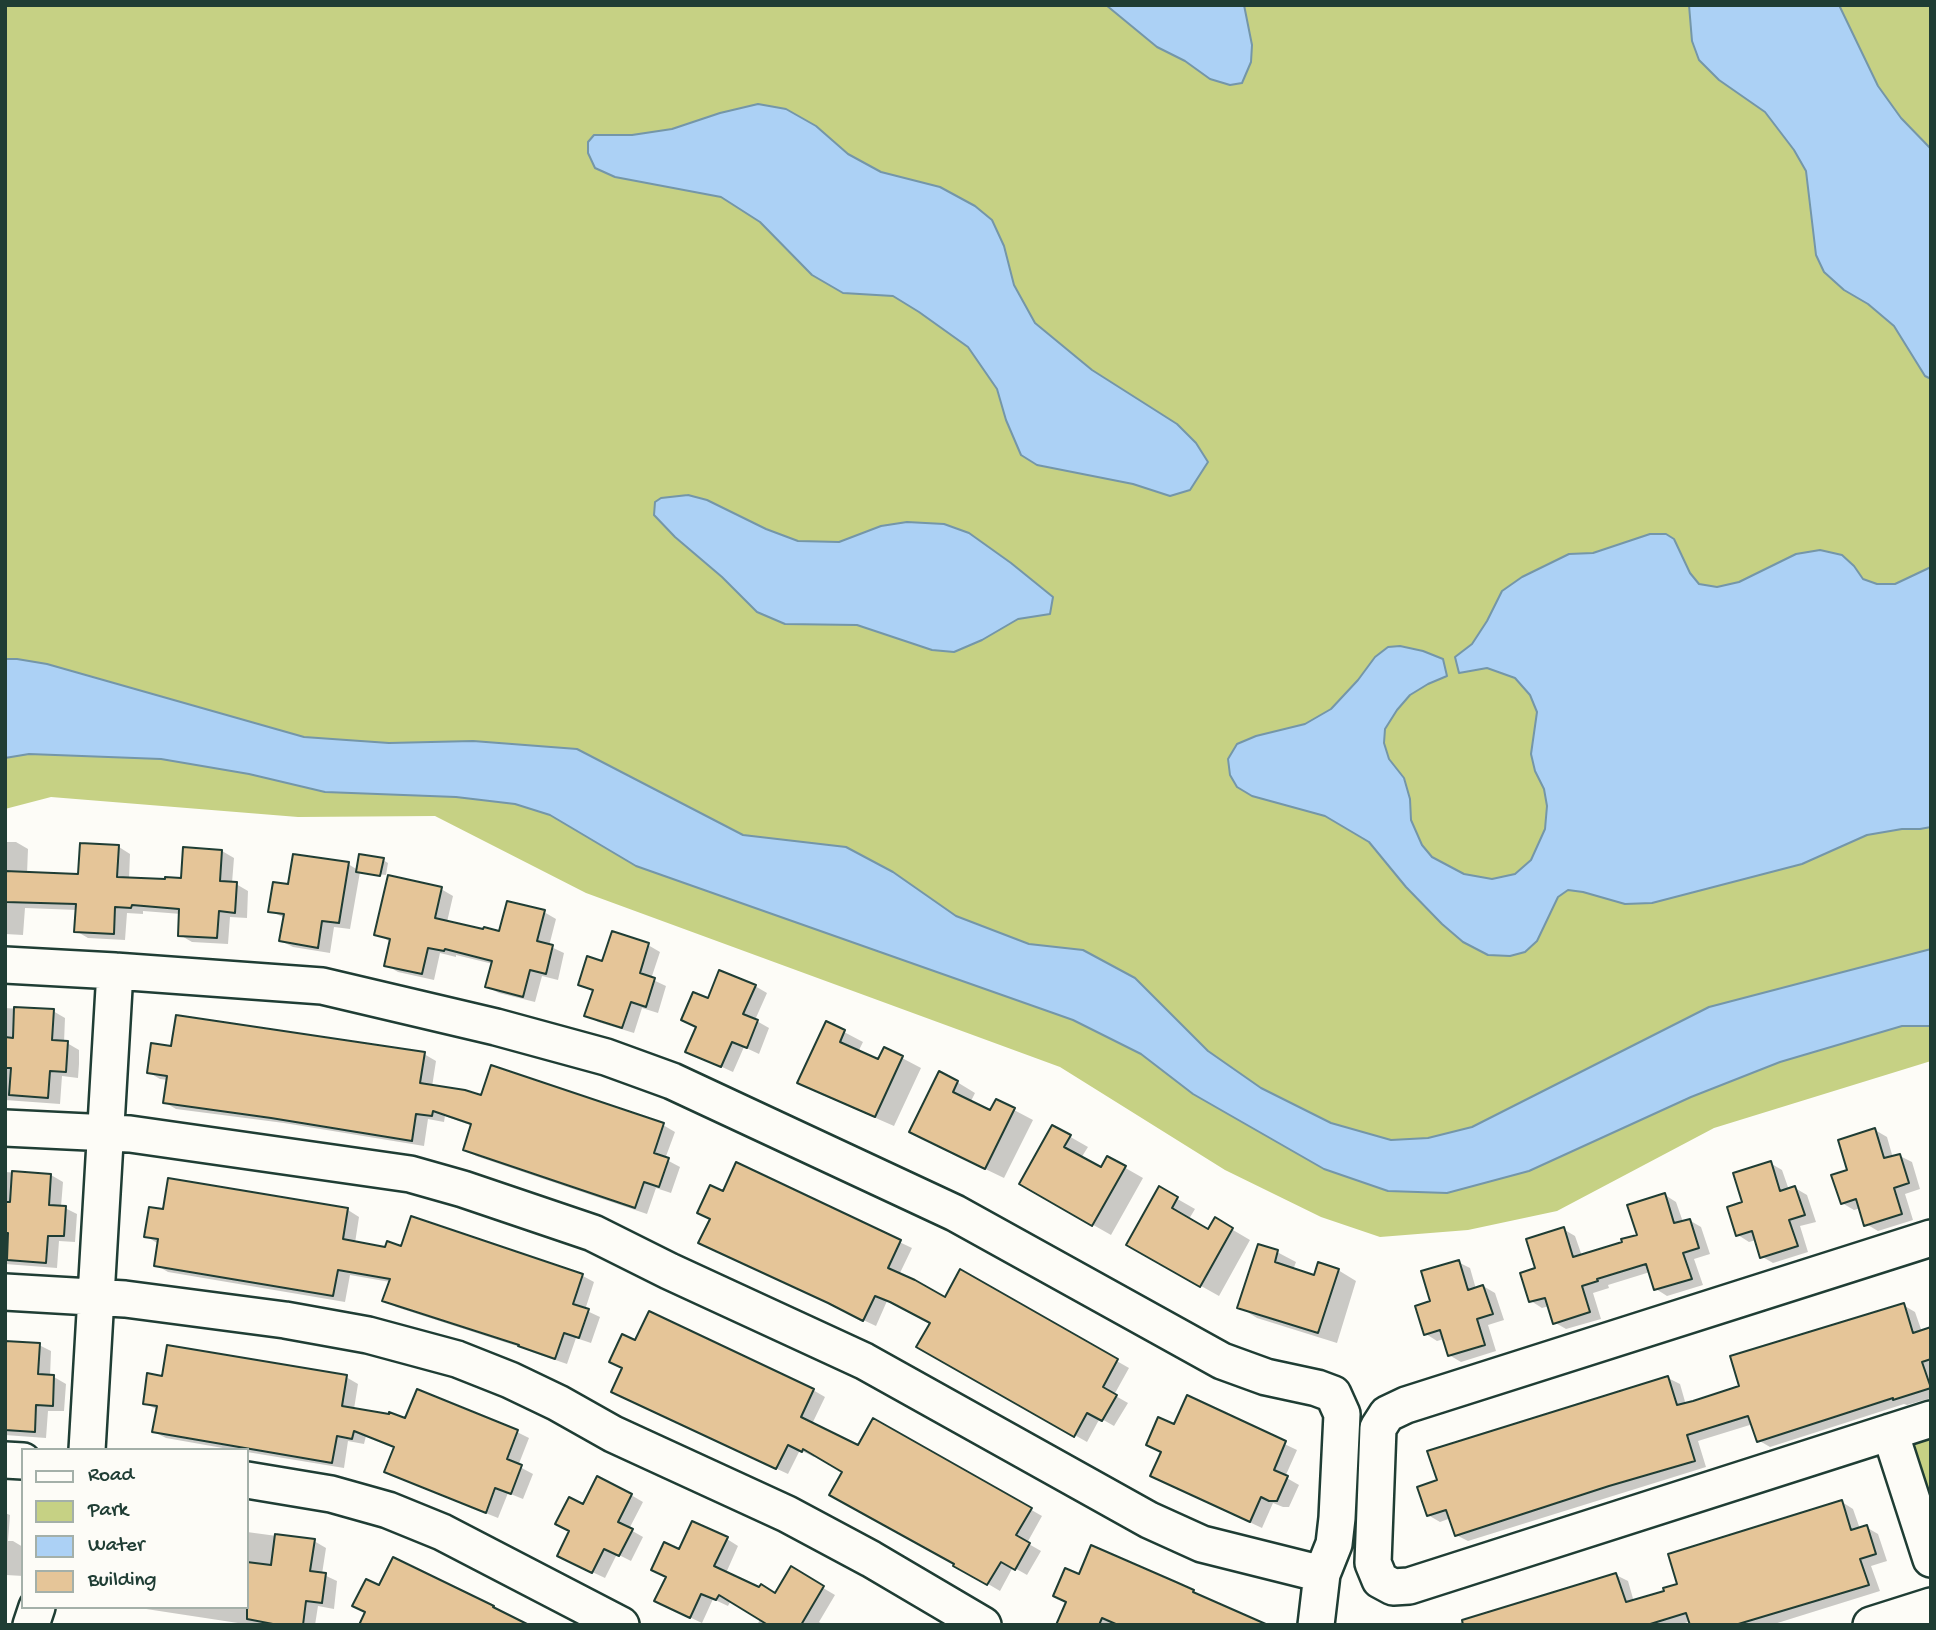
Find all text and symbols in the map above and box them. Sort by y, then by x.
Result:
legend [21,1448,248,1609]
text: Road [88,1464,134,1489]
text: Park [88,1499,128,1524]
text: Water [88,1534,144,1559]
text: Building [88,1569,157,1594]

